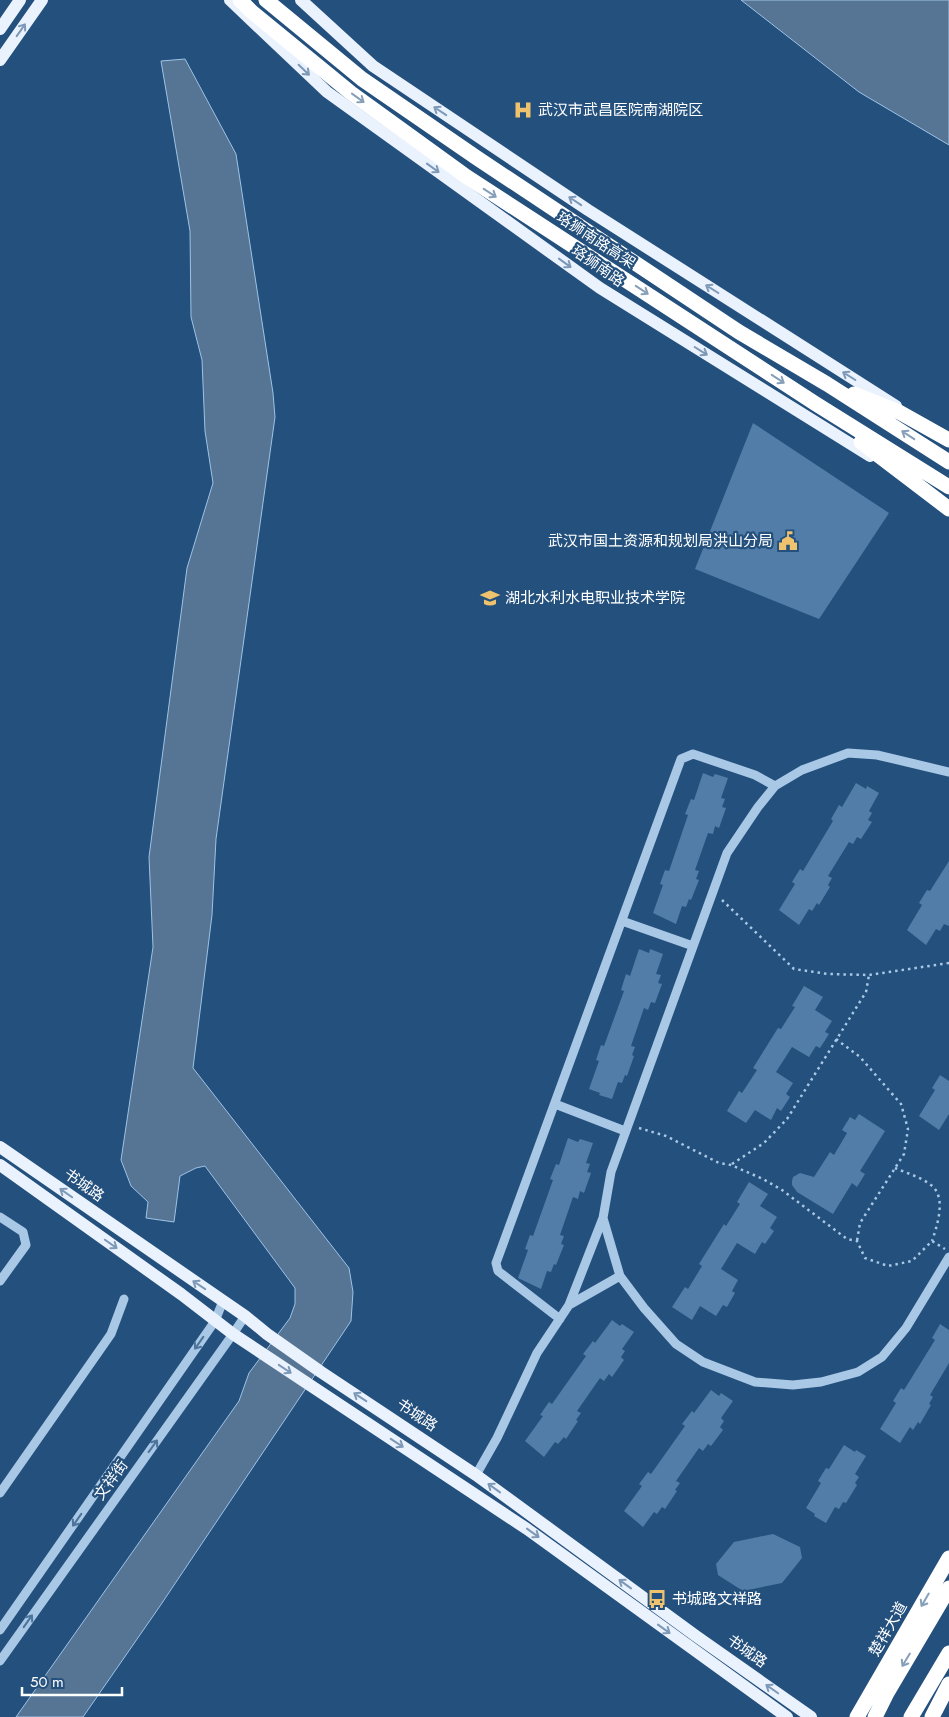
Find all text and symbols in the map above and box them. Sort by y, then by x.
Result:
one-way arrow [16,23,26,37]
one-way arrow [297,64,310,76]
one-way arrow [351,93,364,104]
hospital icon: 武汉市武昌医院南湖院区 [512,99,534,121]
place label: 武汉市武昌医院南湖院区 [538,99,703,121]
one-way arrow [433,106,447,116]
one-way arrow [426,163,440,173]
one-way arrow [483,188,497,198]
one-way arrow [568,196,582,206]
street label: 珞狮南路高架 [553,208,639,272]
street label: 珞狮南路 [568,241,628,291]
one-way arrow [558,258,572,268]
one-way arrow [705,283,719,293]
one-way arrow [634,286,648,296]
one-way arrow [694,346,708,356]
one-way arrow [842,371,856,381]
one-way arrow [771,374,785,384]
one-way arrow [901,430,915,441]
place label: 武汉市国土资源和规划局洪山分局 [548,530,773,552]
public building icon: 武汉市国土资源和规划局洪山分局 [777,530,799,552]
school or university icon: 湖北水利水电职业技术学院 [479,587,501,609]
place label: 湖北水利水电职业技术学院 [505,587,685,609]
street label: 书城路 [59,1163,109,1207]
one-way arrow [59,1188,73,1198]
one-way arrow [104,1239,118,1249]
one-way arrow [193,1280,207,1290]
one-way arrow [194,1336,204,1350]
one-way arrow [277,1365,291,1375]
one-way arrow [353,1392,367,1402]
street label: 书城路 [392,1393,442,1437]
one-way arrow [148,1439,158,1453]
one-way arrow [390,1439,404,1449]
street label: 文祥街 [89,1455,133,1505]
one-way arrow [487,1483,501,1493]
one-way arrow [72,1513,82,1527]
one-way arrow [525,1528,539,1538]
one-way arrow [619,1579,633,1589]
bus stop icon: 书城路文祥路 [646,1588,668,1610]
place label: 书城路文祥路 [672,1588,762,1610]
one-way arrow [919,1593,929,1607]
street label: 楚祥大道 [863,1598,913,1660]
one-way arrow [23,1614,33,1628]
one-way arrow [657,1624,671,1634]
street label: 书城路 [722,1629,772,1673]
one-way arrow [901,1653,911,1667]
scale bar [22,1664,122,1696]
text: 50 m [30,1671,64,1693]
one-way arrow [765,1684,779,1694]

